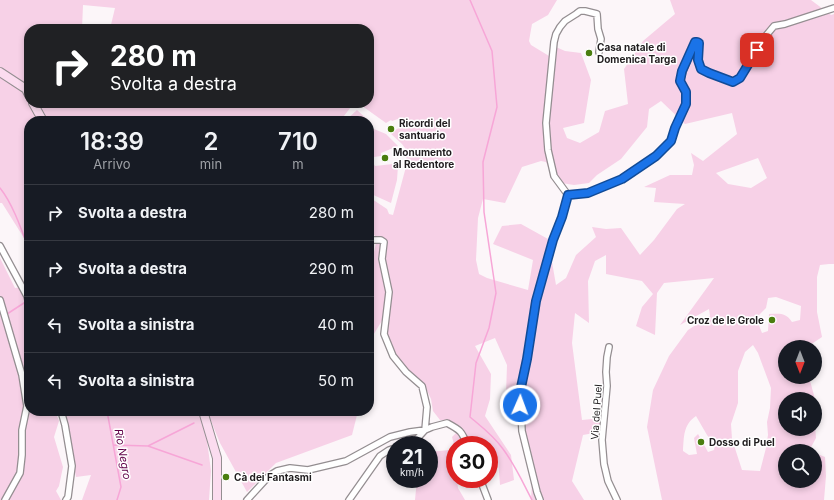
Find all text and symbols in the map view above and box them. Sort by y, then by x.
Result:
pin [740,33,774,67]
text: 280 m [110,39,197,73]
icon: arrive [746,39,768,61]
icon: right [44,40,96,92]
place label: Casa natale di Domenica Targa [597,41,676,66]
marker: Casa natale di Domenica Targa [584,48,594,58]
text: Svolta a destra [110,73,237,94]
place label: Ricordi del santuario [399,117,451,141]
marker: Ricordi del santuario [386,124,396,134]
text: 18:39 [80,127,144,156]
text: 2 [203,127,218,156]
text: 710 [278,127,318,156]
place label: Monumento al Redentore [393,146,454,170]
marker: Monumento al Redentore [380,153,390,163]
text: Arrivo [93,156,131,172]
text: min [200,156,222,172]
text: m [292,156,304,172]
icon: right [44,202,66,224]
text: Svolta a destra [78,203,187,222]
text: 280 m [309,203,354,222]
icon: right [44,258,66,280]
text: Svolta a destra [78,259,187,278]
text: 290 m [309,259,354,278]
icon: left [44,314,66,336]
place label: Croz de le Grole [687,314,764,326]
text: Svolta a sinistra [78,315,195,334]
text: 40 m [317,315,354,334]
marker: Croz de le Grole [767,315,777,325]
north arrow [778,340,822,384]
map controls [778,340,822,488]
icon: left [44,370,66,392]
text: Svolta a sinistra [78,371,195,390]
text: 50 m [318,371,354,390]
position arrow [499,384,541,426]
street label: Via del Puel [588,384,604,440]
button: sound [778,392,822,436]
water label: Rio Negro [112,427,134,481]
speed limit sign: 30 [446,436,498,488]
place label: Dosso di Puel [709,436,775,448]
marker: Dosso di Puel [696,437,706,447]
button: search [778,444,822,488]
text: 21 [401,445,423,469]
text: km/h [400,466,424,478]
place label: Cà dei Fantasmi [234,471,312,483]
marker: Cà dei Fantasmi [221,472,231,482]

